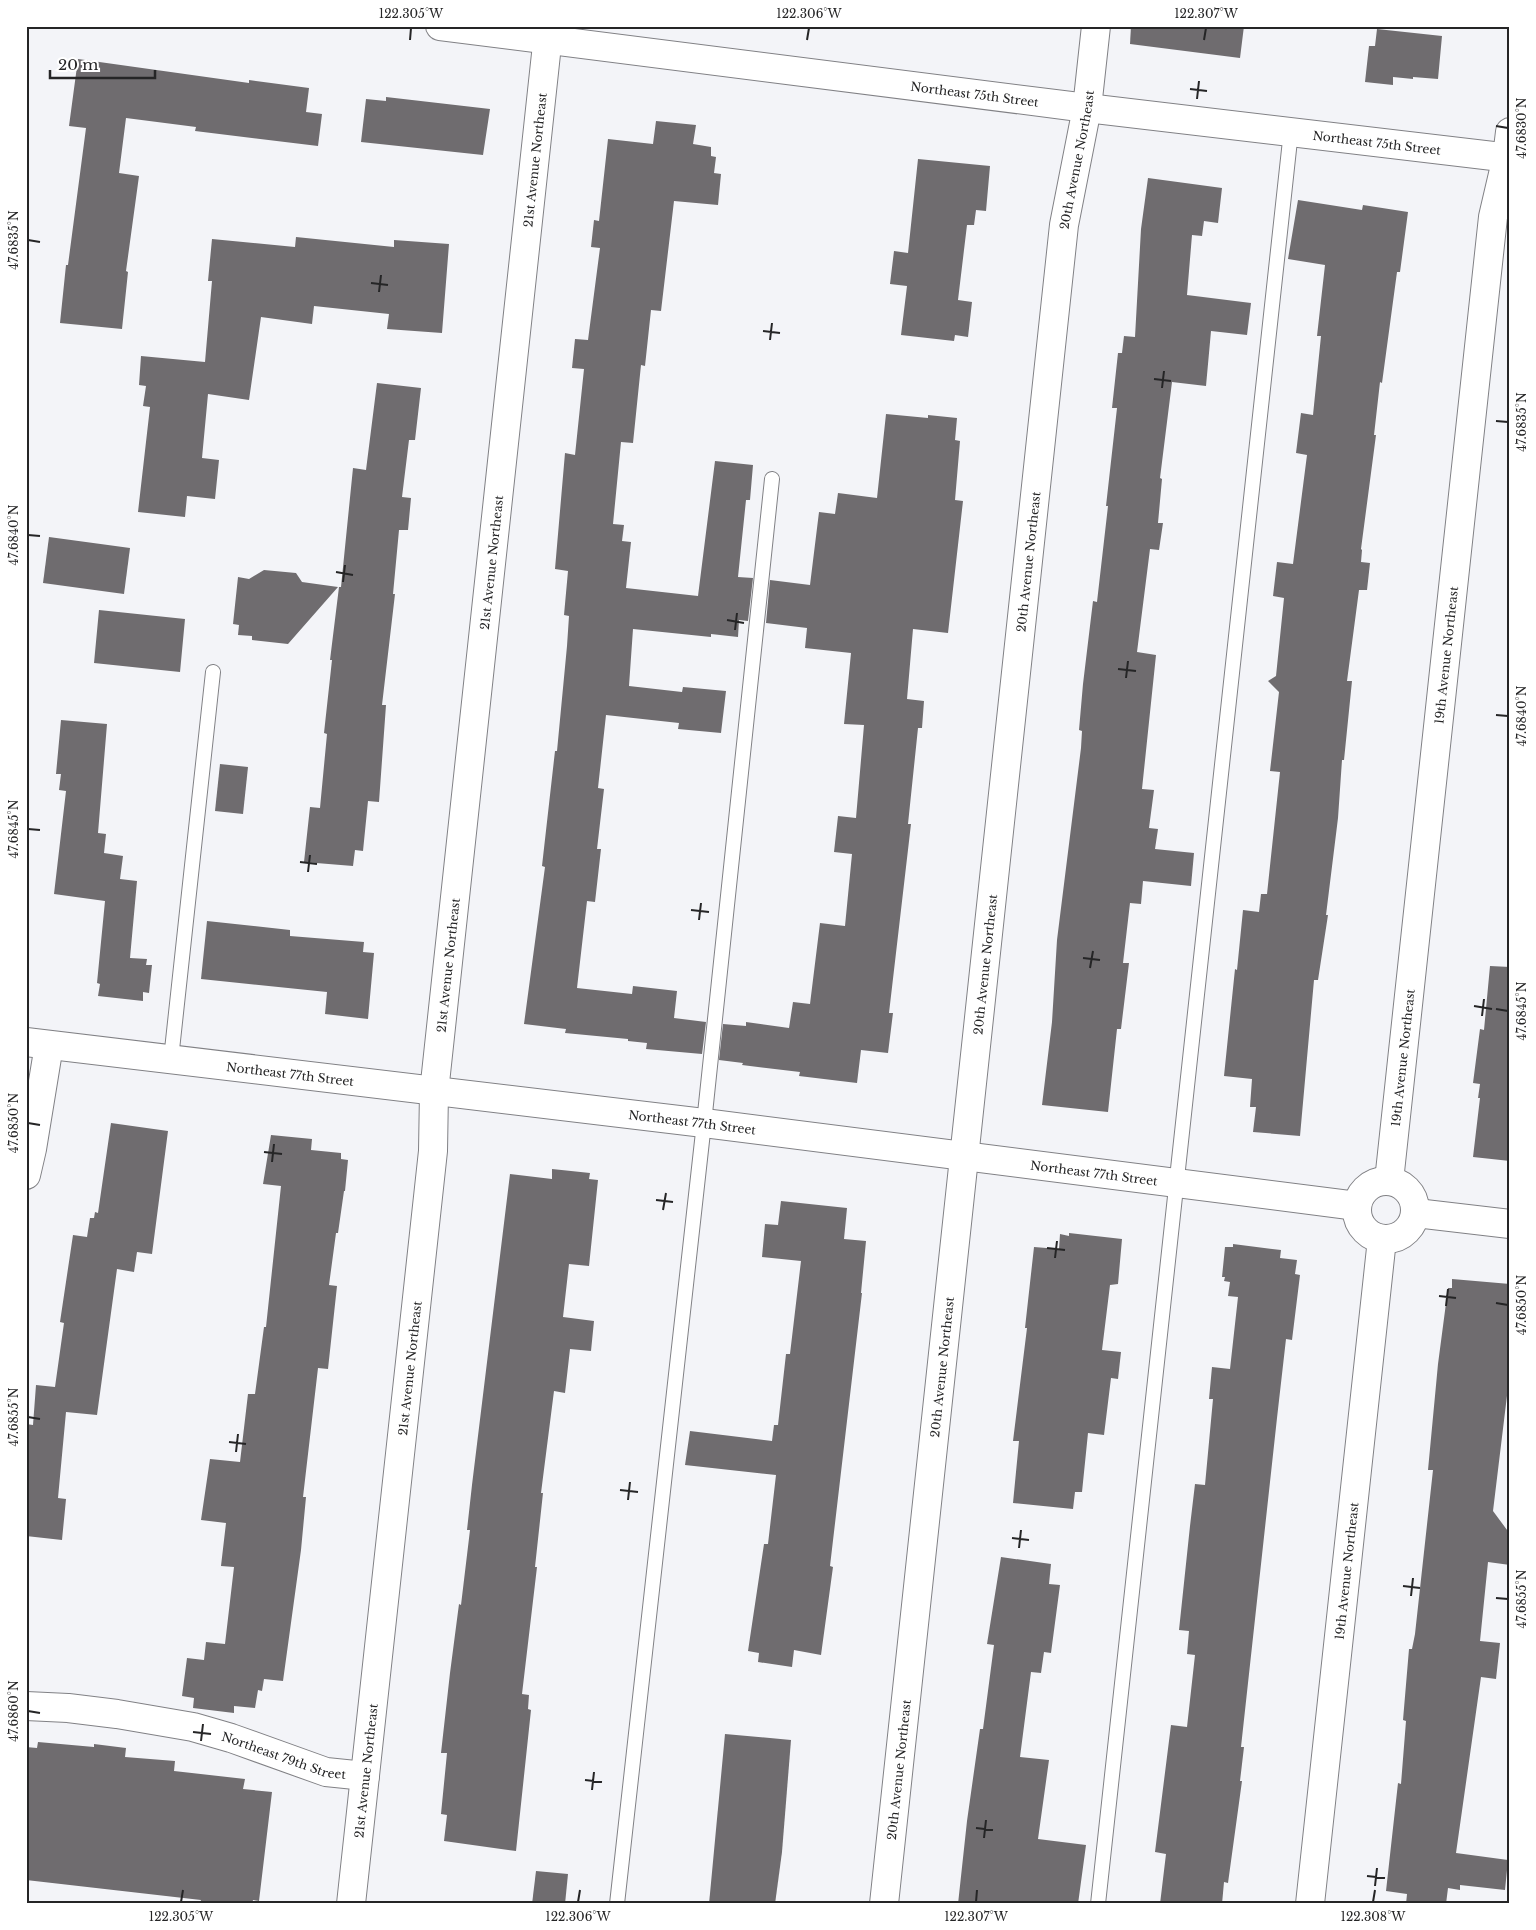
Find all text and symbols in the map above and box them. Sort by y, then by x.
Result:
text: 122.305°W [379,6,444,21]
text: 122.306°W [776,6,843,21]
text: 122.307°W [1174,6,1239,21]
scale bar [50,48,155,80]
text: 20 m [58,55,98,74]
street label: Northeast 75th Street [910,78,1040,109]
street label: 20th Avenue Northeast [1056,89,1096,230]
street label: 21st Avenue Northeast [520,91,549,228]
text: 47.6830°N [1514,97,1529,159]
street label: Northeast 75th Street [1312,127,1442,157]
text: 47.6835°N [6,210,21,270]
text: 47.6835°N [1514,392,1529,452]
street label: 20th Avenue Northeast [1013,490,1043,633]
street label: 21st Avenue Northeast [476,494,506,631]
text: 47.6840°N [6,504,21,565]
street label: 19th Avenue Northeast [1431,585,1461,725]
text: 47.6840°N [1514,685,1529,746]
text: 47.6845°N [6,799,21,859]
street label: 20th Avenue Northeast [970,893,1000,1035]
street label: 21st Avenue Northeast [433,897,462,1033]
text: 47.6845°N [1514,981,1529,1041]
street label: 19th Avenue Northeast [1387,988,1417,1127]
street label: Northeast 77th Street [226,1058,355,1089]
text: 47.6850°N [6,1092,21,1153]
street label: Northeast 77th Street [628,1107,757,1137]
street label: Northeast 77th Street [1029,1157,1159,1188]
text: 47.6850°N [1514,1274,1529,1335]
street label: 20th Avenue Northeast [927,1296,957,1438]
street label: 21st Avenue Northeast [395,1300,424,1436]
text: 47.6855°N [6,1387,21,1446]
street label: 19th Avenue Northeast [1331,1501,1361,1641]
text: 47.6855°N [1514,1569,1529,1628]
text: 47.6860°N [6,1680,21,1742]
street label: 20th Avenue Northeast [883,1698,913,1841]
street label: 21st Avenue Northeast [351,1702,380,1839]
street label: Northeast 79th Street [220,1728,347,1782]
text: 122.305°W [149,1909,214,1924]
text: 122.306°W [545,1909,612,1924]
text: 122.307°W [944,1909,1009,1924]
text: 122.308°W [1341,1909,1406,1924]

